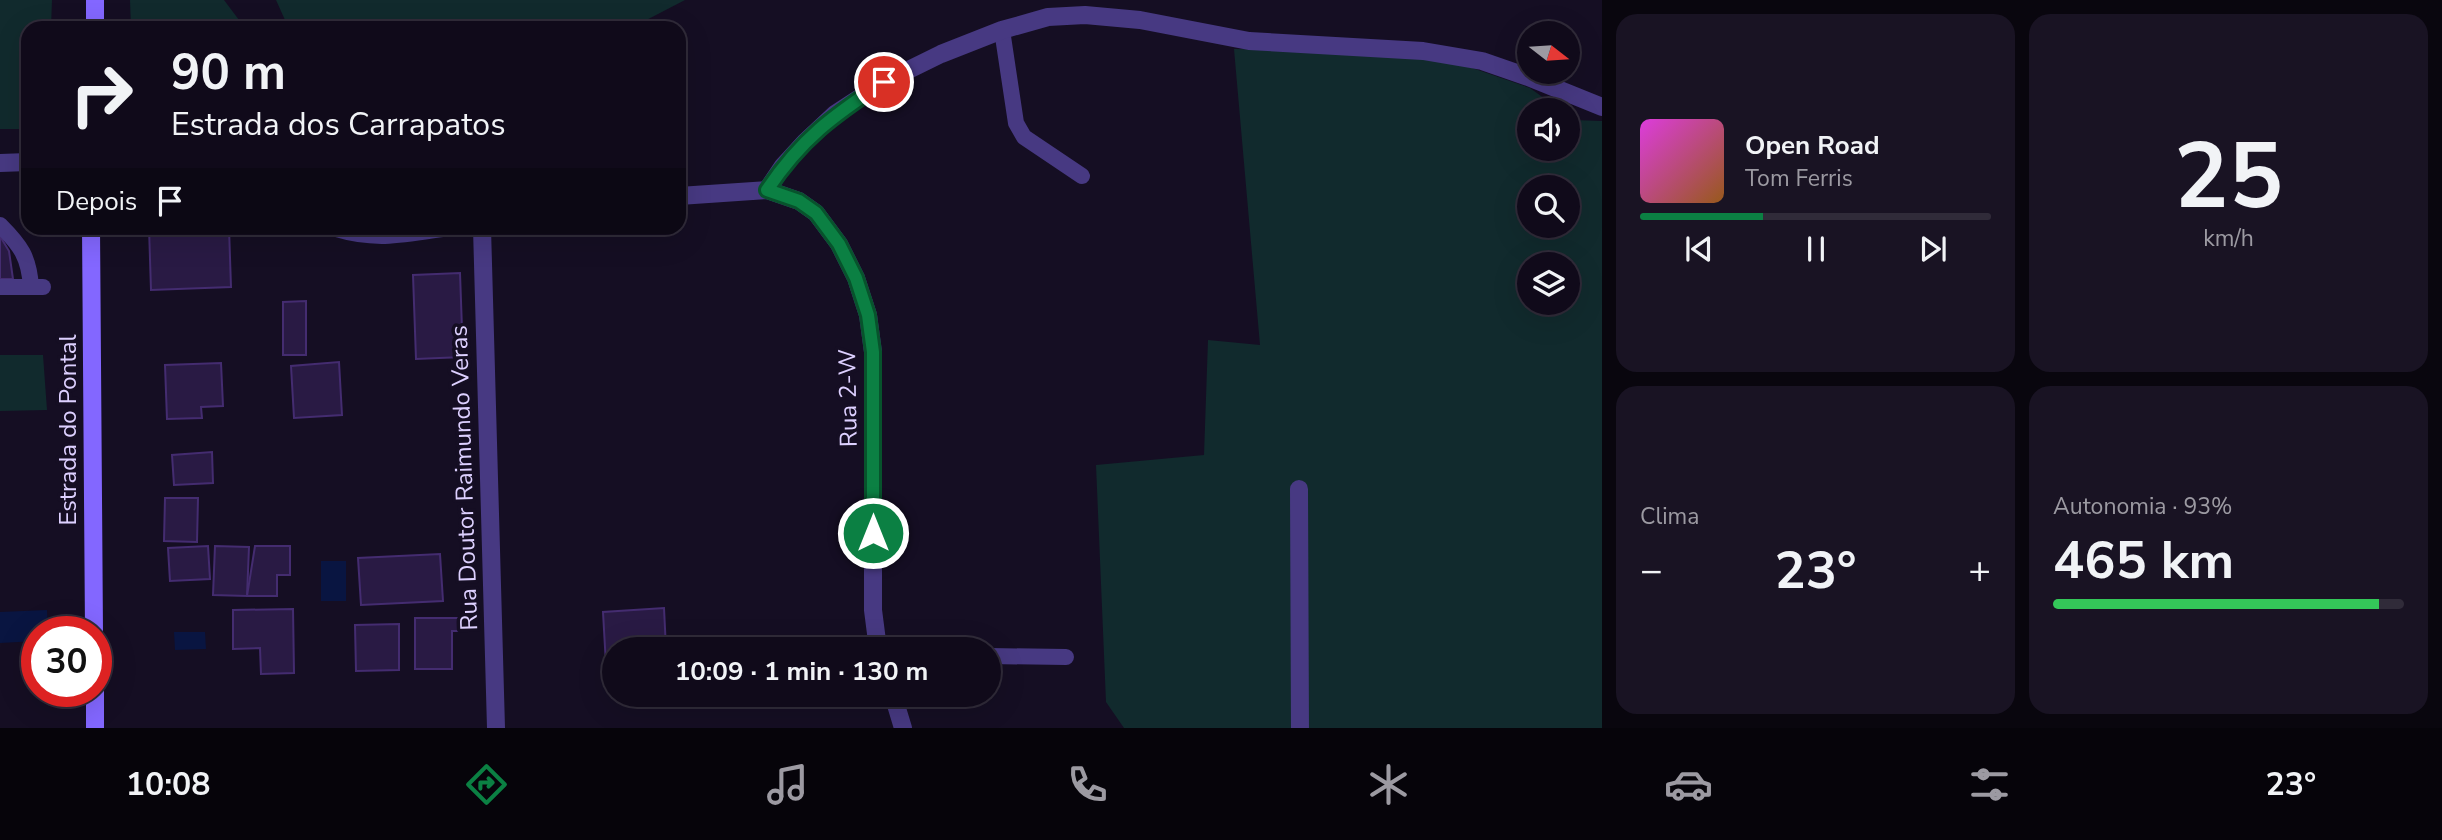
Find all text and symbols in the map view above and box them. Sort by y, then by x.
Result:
north arrow [1517,21,1580,84]
map controls [1517,21,1580,315]
text: 90 m [171,39,286,106]
icon: right [56,49,147,140]
pin [854,52,914,112]
icon: arrive [865,63,903,101]
button: sound [1517,98,1580,161]
text: Estrada dos Carrapatos [171,103,506,146]
text: 25 [2174,115,2283,239]
text: Open Road [1745,128,1880,163]
text: Tom Ferris [1745,163,1853,194]
button: search [1517,175,1580,238]
icon: arrive [151,182,189,220]
text: Depois [56,184,137,219]
text: km/h [2203,223,2254,254]
icon: previous [1680,230,1718,268]
icon: pause [1797,230,1835,268]
icon: next [1914,230,1952,268]
button: layers [1517,252,1580,315]
street label: Rua Doutor Raimundo Veras [443,325,485,631]
street label: Estrada do Pontal [52,334,84,526]
street label: Rua 2-W [831,349,865,447]
text: Autonomia · 93% [2053,491,2233,522]
position arrow [836,496,910,570]
text: Clima [1640,501,1700,532]
text: 465 km [2053,525,2234,596]
text: 23° [1774,535,1857,606]
text: − [1640,545,1663,596]
text: + [1968,545,1991,596]
speed limit sign: 30 [21,616,112,707]
text: 10:09 · 1 min · 130 m [675,654,928,689]
icon: directions [462,760,511,809]
icon: music [763,760,812,809]
icon: phone [1063,760,1112,809]
icon: climate [1364,760,1413,809]
icon: car [1664,760,1713,809]
icon: filters [1965,760,2014,809]
text: 10:08 [126,763,211,806]
text: 23° [2266,763,2316,806]

